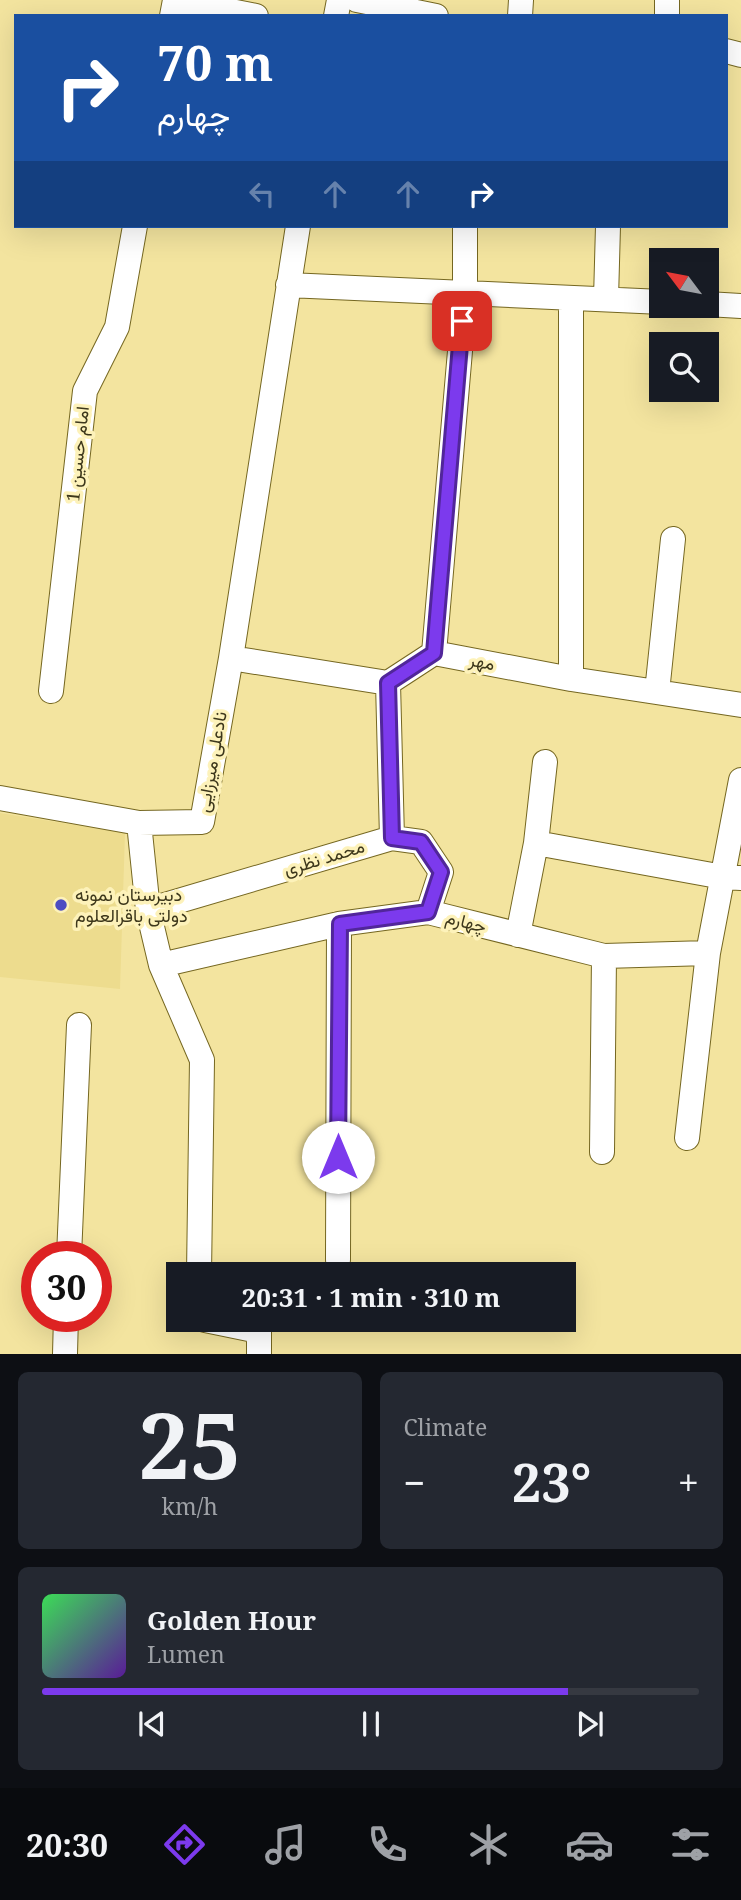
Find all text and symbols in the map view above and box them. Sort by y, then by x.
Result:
text: 70 m [157,29,273,95]
icon: right [42,42,133,133]
text: چهارم [157,92,230,135]
icon: left [243,175,281,213]
icon: ahead [316,175,354,213]
icon: ahead [389,175,427,213]
icon: right [462,175,500,213]
north arrow [649,248,719,318]
map controls [649,248,719,402]
pin [432,291,492,351]
icon: arrive [443,302,481,340]
button: search [649,332,719,402]
street label: امام حسین 1 [60,405,95,503]
street label: مهر [466,647,497,675]
street label: نادعلی میرزایی [190,709,232,814]
street label: محمد نظری [280,833,367,881]
place label: دبیرستان نمونه دولتی باقرالعلوم [75,882,188,928]
marker: دبیرستان نمونه دولتی باقرالعلوم [53,897,69,913]
street label: چهارم [443,904,489,939]
position arrow [301,1120,375,1194]
speed limit sign: 30 [21,1241,112,1332]
text: 20:31 · 1 min · 310 m [241,1279,501,1315]
text: 25 [138,1382,241,1506]
text: Climate [404,1411,487,1443]
text: 23° [512,1446,591,1517]
text: − [404,1456,426,1508]
text: + [678,1456,699,1508]
text: km/h [162,1490,218,1522]
text: Golden Hour [147,1602,316,1638]
text: Lumen [147,1638,225,1670]
icon: previous [133,1705,171,1743]
icon: pause [352,1705,390,1743]
icon: next [571,1705,609,1743]
icon: directions [160,1820,209,1869]
icon: music [261,1820,310,1869]
icon: phone [363,1820,412,1869]
icon: climate [464,1820,513,1869]
icon: car [565,1820,614,1869]
icon: filters [666,1820,715,1869]
text: 20:30 [26,1823,108,1866]

